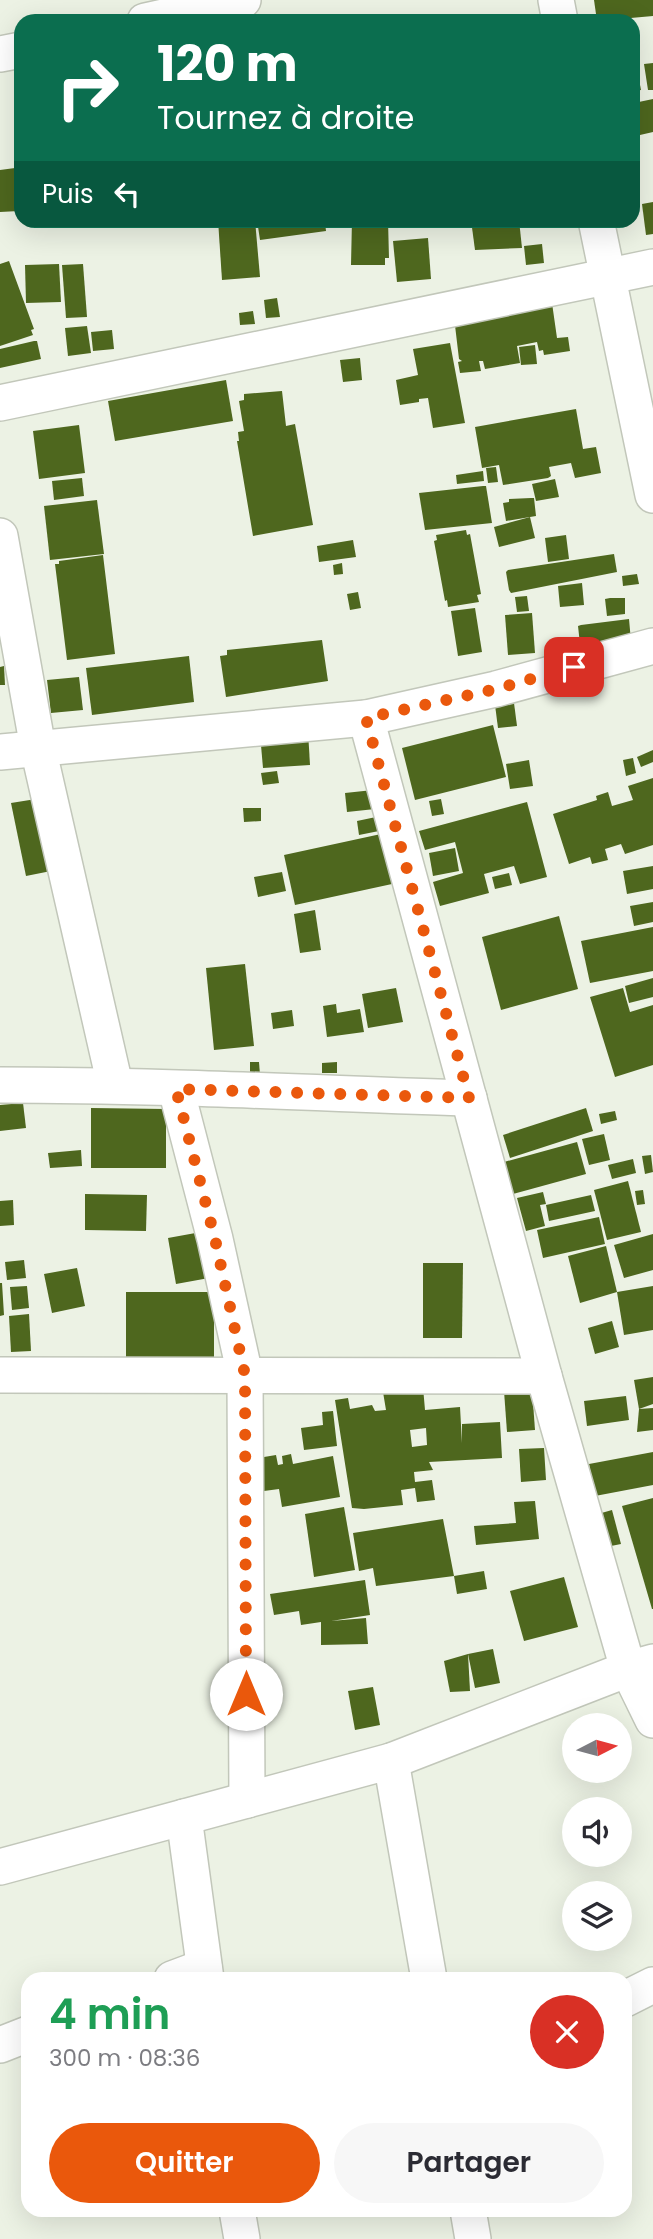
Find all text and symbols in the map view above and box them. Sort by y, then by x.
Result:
text: 120 m [157,30,298,98]
icon: right [42,42,133,133]
text: Tournez à droite [157,95,414,140]
icon: left [108,175,146,213]
text: Puis [42,176,94,212]
pin [544,637,604,697]
icon: arrive [555,648,593,686]
position arrow [209,1657,283,1731]
north arrow [562,1713,632,1783]
map controls [562,1713,632,1951]
button: sound [562,1797,632,1867]
button: layers [562,1881,632,1951]
text: 4 min [49,1985,170,2044]
button: close [530,1995,604,2069]
text: 300 m · 08:36 [49,2042,200,2074]
button: Quitter [49,2123,320,2203]
button: Partager [334,2123,604,2203]

